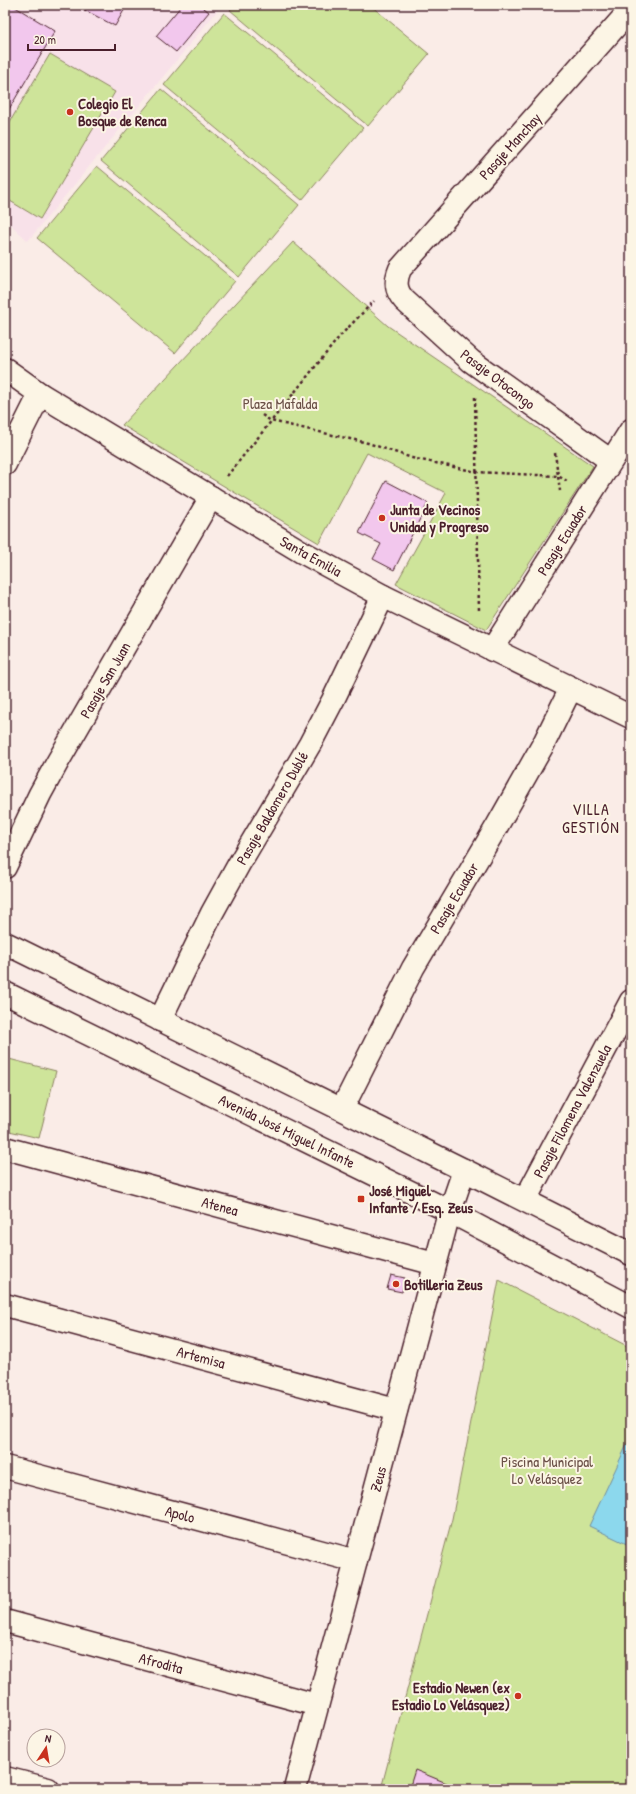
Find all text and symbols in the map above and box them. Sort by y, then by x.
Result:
scale bar [28,26,115,52]
text: 20 m [34,31,56,48]
place label: Colegio El Bosque de Renca [78,93,166,132]
marker: Colegio El Bosque de Renca [65,107,75,117]
street label: Pasaje Manchay [474,108,546,184]
street label: Pasaje Otocongo [456,344,540,414]
park label: Plaza Mafalda [243,393,317,414]
place label: Junta de Vecinos Unidad y Progreso [390,499,489,538]
street label: Pasaje Ecuador [532,500,592,579]
marker: Junta de Vecinos Unidad y Progreso [377,513,387,523]
street label: Santa Emilia [276,530,346,582]
street label: Pasaje San Juan [75,638,135,722]
street label: Pasaje Baldomero Dublé [231,747,313,869]
district label: VILLA GESTIÓN [562,798,620,838]
street label: Pasaje Ecuador [424,858,484,938]
street label: Pasaje Filomena Valenzuela [528,1040,616,1181]
street label: Avenida José Miguel Infante [215,1089,359,1173]
place label: José Miguel Infante / Esq. Zeus [369,1180,473,1219]
street label: Atenea [199,1191,241,1221]
marker: José Miguel Infante / Esq. Zeus [356,1194,366,1204]
place label: Botilleria Zeus [404,1274,483,1295]
marker: Botilleria Zeus [391,1279,401,1289]
street label: Artemisa [174,1340,228,1374]
park label: Piscina Municipal Lo Velásquez [501,1451,593,1489]
street label: Zeus [365,1464,391,1494]
street label: Apolo [163,1500,197,1528]
street label: Afrodita [137,1647,185,1679]
place label: Estadio Newen (ex Estadio Lo Velásquez) [392,1677,510,1716]
marker: Estadio Newen (ex Estadio Lo Velásquez) [513,1691,523,1701]
north arrow [26,1728,66,1768]
text: N [44,1731,53,1746]

